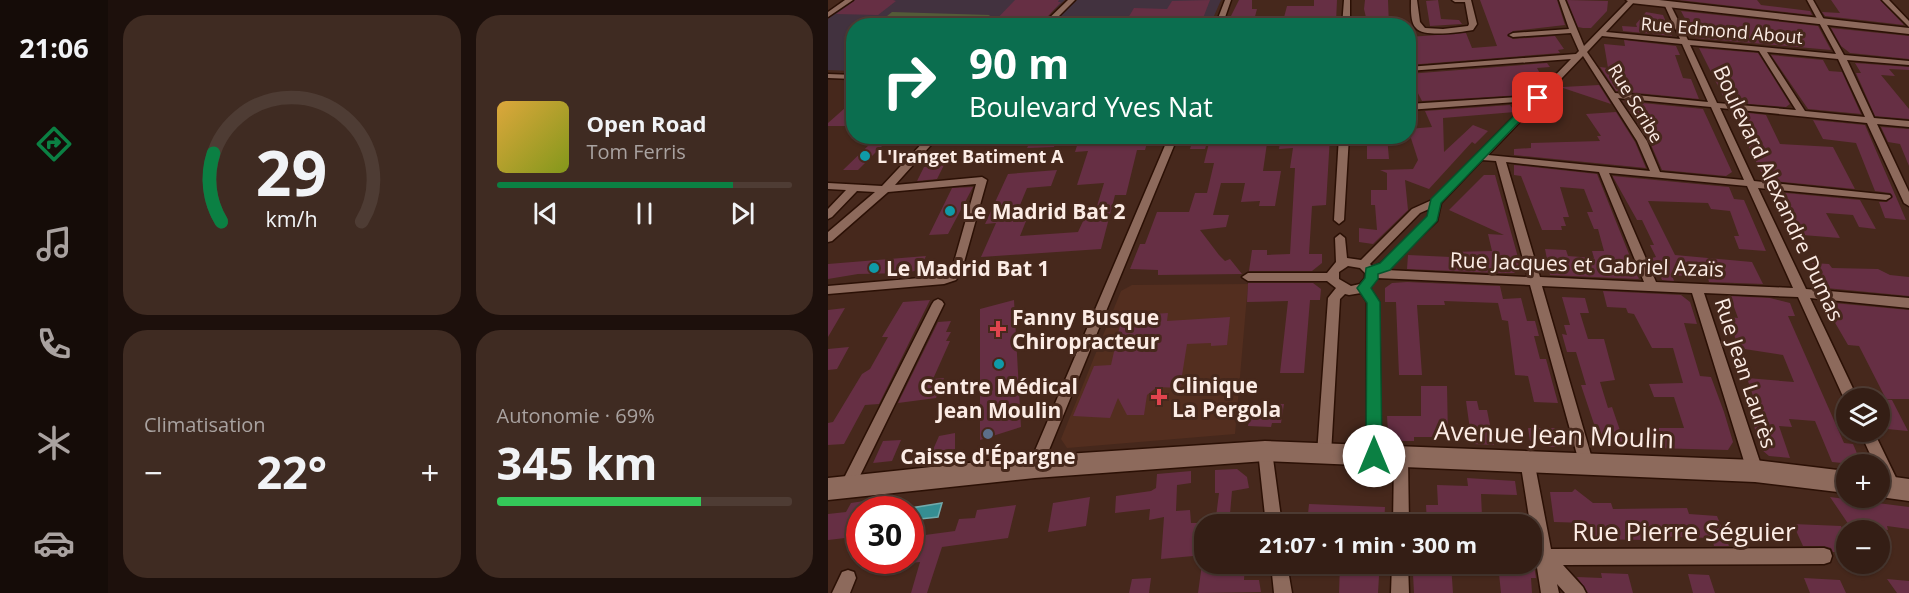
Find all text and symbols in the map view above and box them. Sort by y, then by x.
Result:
street label: Rue Edmond About [1640,11,1804,49]
text: 21:06 [19,29,89,66]
text: 90 m [969,34,1069,91]
icon: right [870,42,948,120]
street label: Rue Scribe [1603,59,1669,147]
street label: Boulevard Alexandre Dumas [1707,61,1851,325]
pin [1512,72,1563,123]
icon: arrive [1521,81,1554,114]
text: Boulevard Yves Nat [969,88,1213,125]
text: Open Road [587,108,706,138]
icon: directions [33,123,75,165]
text: 29 [256,129,327,214]
text: Tom Ferris [587,138,686,165]
place label: L'Iranget Batiment A [877,144,1064,168]
marker: L'Iranget Batiment A [858,149,872,163]
icon: previous [529,197,562,230]
icon: pause [628,197,661,230]
icon: next [726,197,759,230]
place label: Le Madrid Bat 2 [962,197,1126,225]
marker: Le Madrid Bat 2 [943,204,957,218]
text: km/h [266,205,318,234]
icon: music [33,223,75,265]
street label: Rue Jacques et Gabriel Azaïs [1449,245,1725,283]
place label: Le Madrid Bat 1 [886,254,1050,282]
marker: Le Madrid Bat 1 [867,261,881,275]
street label: Rue Jean Laurès [1709,294,1783,452]
place label: Fanny Busque Chiropracteur [1012,303,1160,355]
marker: Fanny Busque Chiropracteur [989,320,1007,338]
icon: phone [33,323,75,365]
marker: Centre Médical Jean Moulin [992,357,1006,371]
place label: Clinique La Pergola [1172,371,1281,423]
place label: Centre Médical Jean Moulin [920,372,1078,424]
marker: Clinique La Pergola [1150,388,1168,406]
map controls [1836,388,1890,574]
button: layers [1836,388,1890,442]
text: Autonomie · 69% [497,402,655,429]
text: Climatisation [144,411,266,438]
street label: Avenue Jean Moulin [1433,412,1675,456]
icon: climate [33,422,75,464]
position arrow [1342,424,1406,488]
marker: Caisse d'Épargne [981,427,995,441]
text: 345 km [497,432,657,493]
text: 22° [256,441,327,502]
place label: Caisse d'Épargne [900,442,1076,470]
text: − [144,450,163,495]
text: + [421,450,439,495]
button: + [1836,454,1890,508]
speed limit sign: 30 [846,496,924,574]
street label: Rue Pierre Séguier [1572,513,1796,549]
button: − [1836,520,1890,574]
icon: car [33,522,75,564]
text: 21:07 · 1 min · 300 m [1259,529,1477,559]

